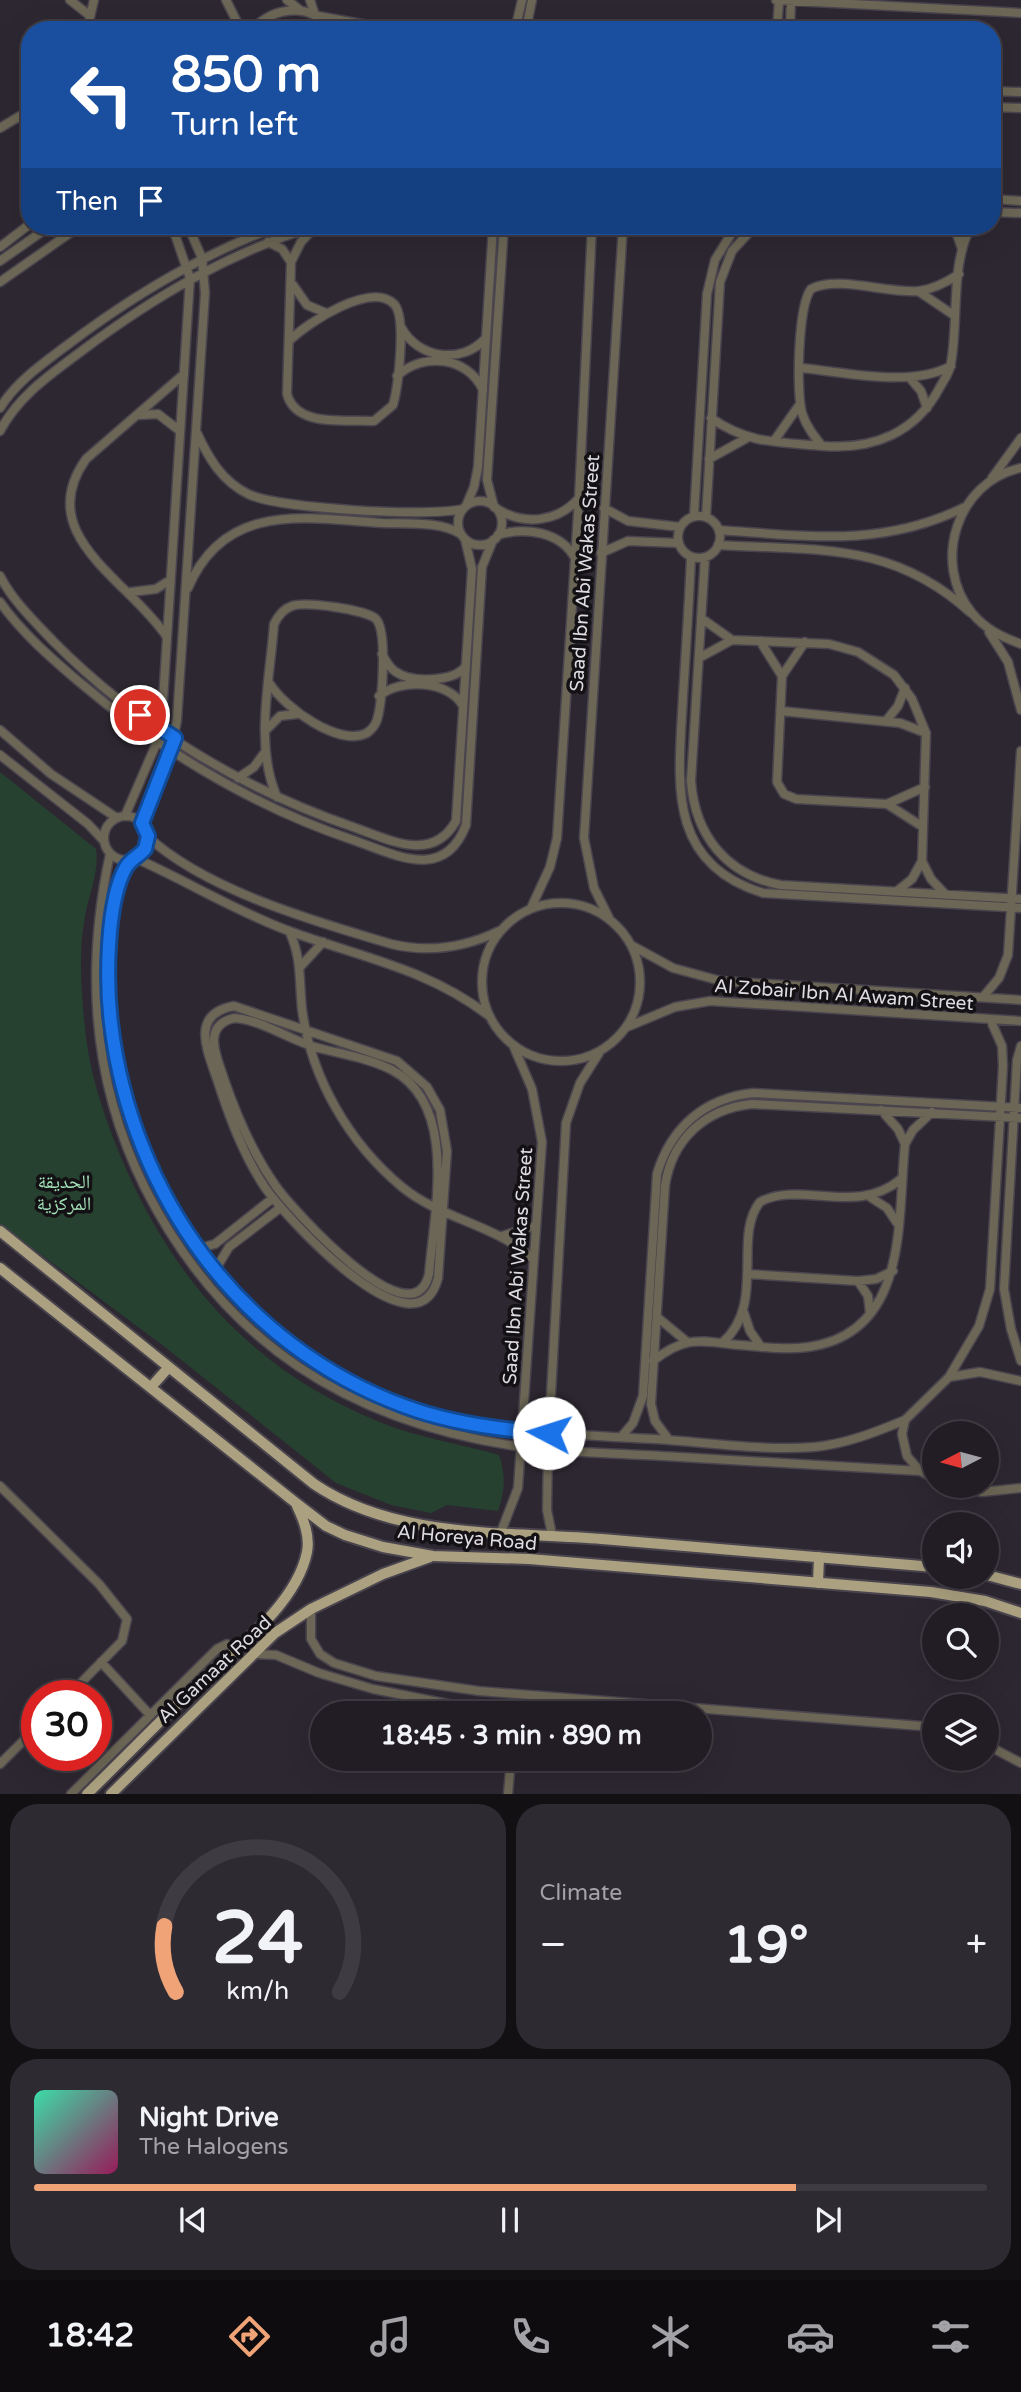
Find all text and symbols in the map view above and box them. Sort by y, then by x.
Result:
text: 850 m [171,46,321,105]
icon: left [56,49,147,140]
text: Turn left [171,106,298,144]
icon: arrive [132,182,170,220]
text: Then [56,186,118,217]
street label: Saad Ibn Abi Wakas Street [566,454,604,692]
pin [110,685,170,745]
icon: arrive [121,696,159,734]
street label: Al Zobair Ibn Al Awam Street [713,975,975,1015]
street label: Saad Ibn Abi Wakas Street [499,1147,537,1385]
park label: الحديقة المركزية [37,1171,91,1215]
position arrow [512,1396,586,1470]
north arrow [922,1421,999,1498]
map controls [922,1421,999,1771]
button: sound [922,1512,999,1589]
street label: Al Horeya Road [396,1521,538,1555]
button: search [922,1603,999,1680]
street label: Al Gamaat Road [153,1611,276,1728]
speed limit sign: 30 [21,1680,112,1771]
button: layers [922,1694,999,1771]
text: 18:45 · 3 min · 890 m [380,1720,642,1751]
text: Climate [540,1879,622,1907]
text: 24 [212,1896,303,1984]
text: 19° [724,1914,809,1977]
text: − [540,1922,567,1968]
text: + [966,1922,987,1968]
text: km/h [226,1976,289,2006]
text: Night Drive [139,2102,279,2133]
text: The Halogens [139,2133,288,2161]
icon: previous [174,2201,212,2239]
icon: pause [491,2201,529,2239]
icon: next [809,2201,847,2239]
icon: directions [225,2312,274,2361]
icon: music [366,2312,415,2361]
icon: phone [506,2312,555,2361]
icon: climate [646,2312,695,2361]
icon: car [786,2312,835,2361]
icon: filters [926,2312,975,2361]
text: 18:42 [46,2317,134,2355]

